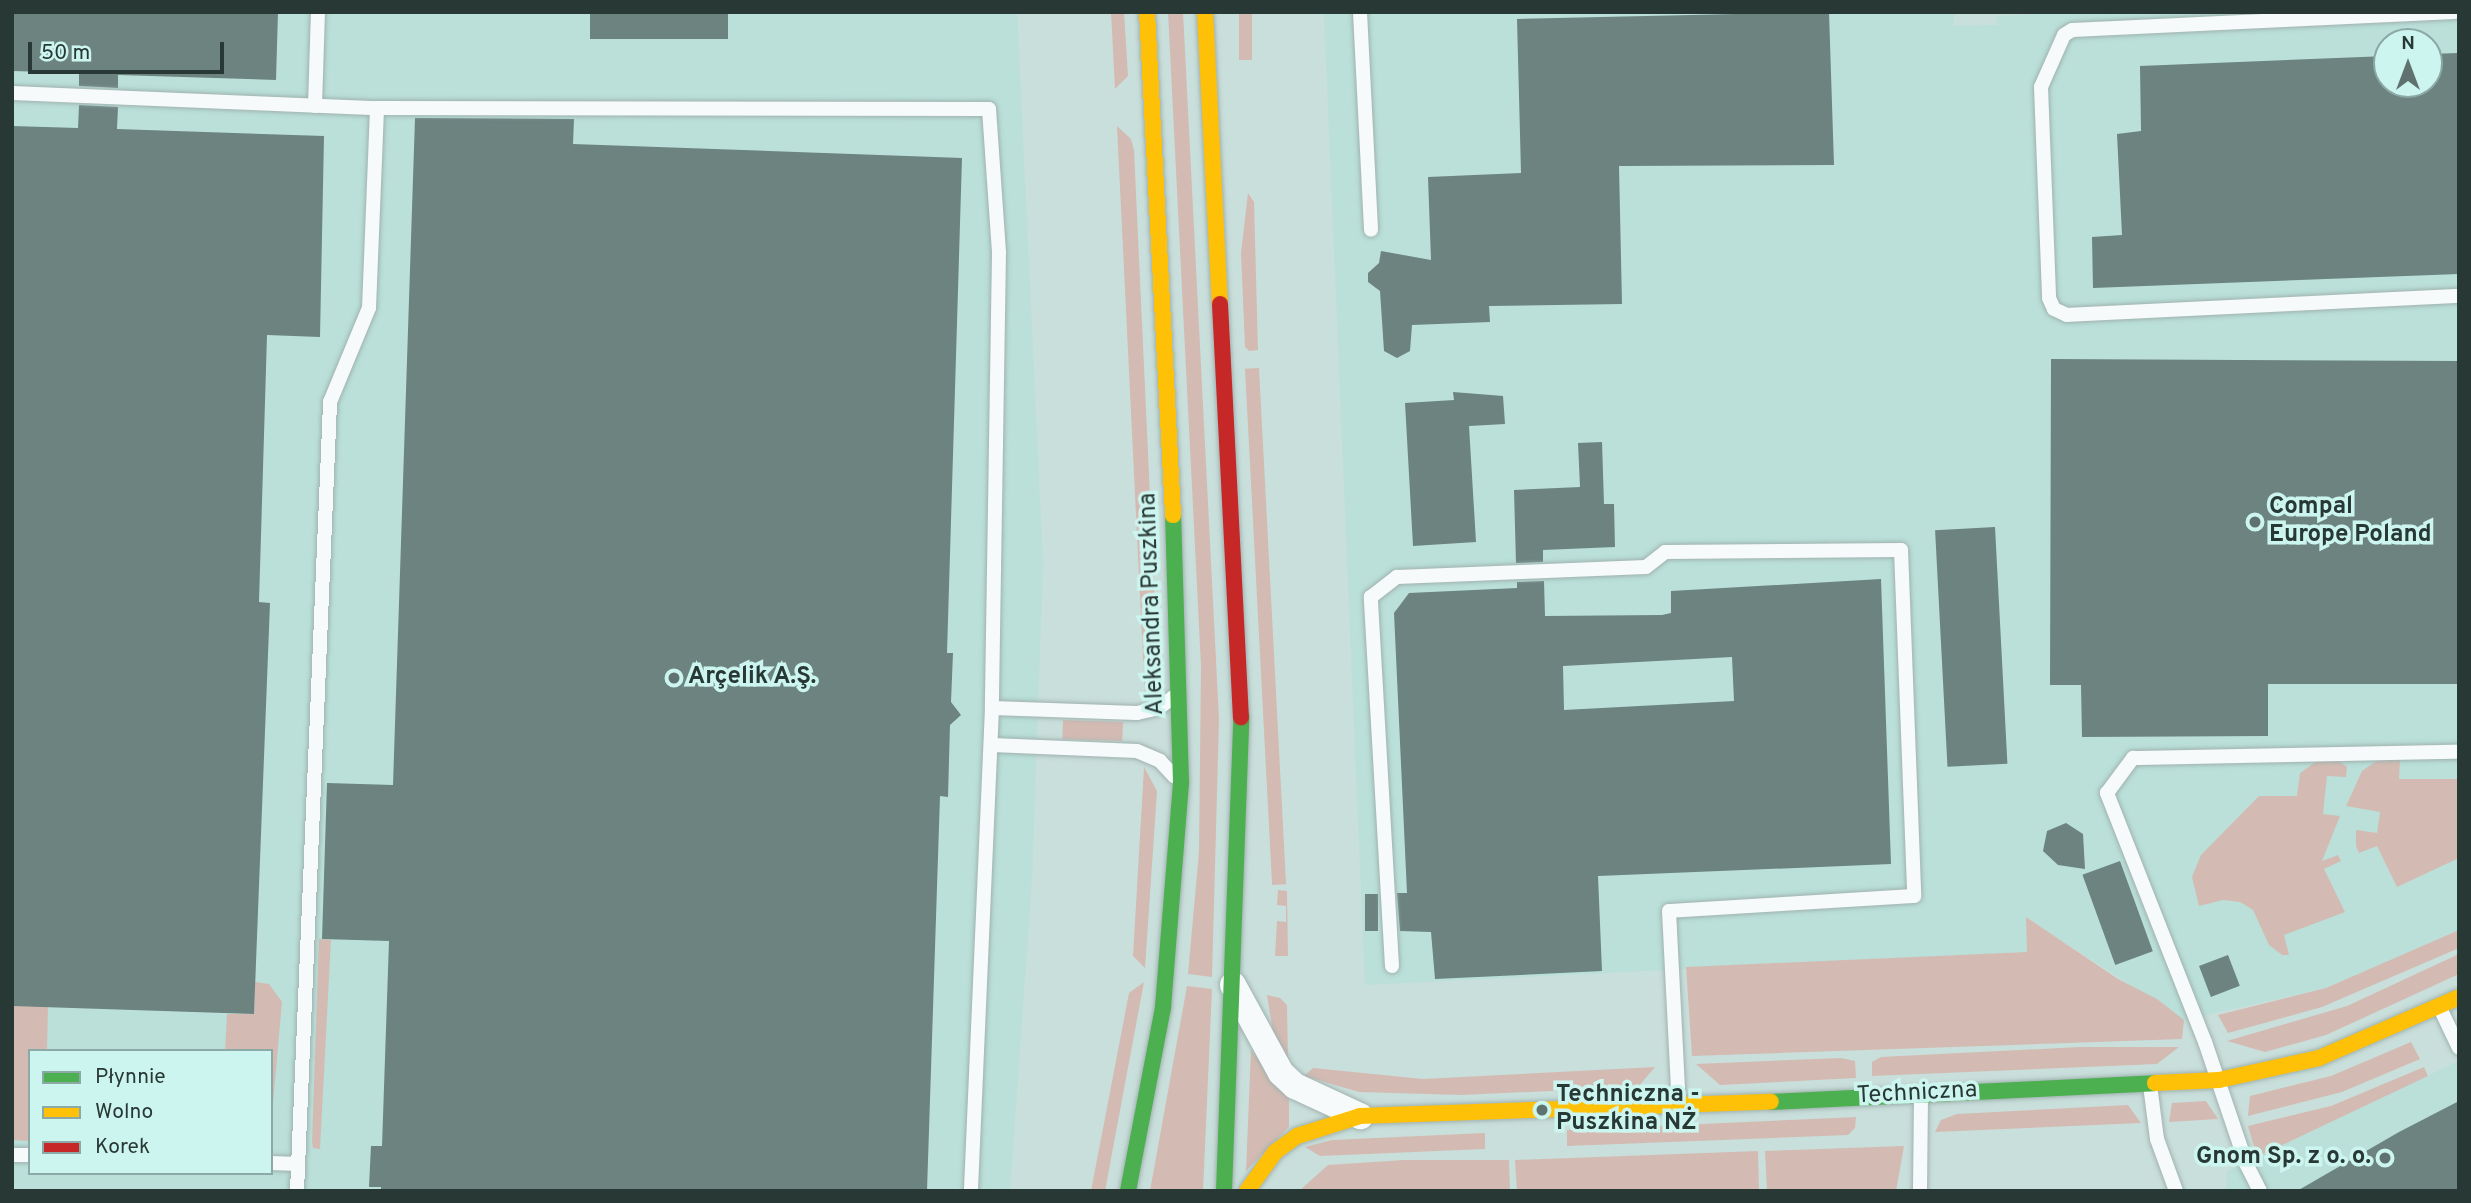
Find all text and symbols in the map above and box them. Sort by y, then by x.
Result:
scale bar [32,28,228,72]
north arrow [2373,28,2443,98]
text: N [2401,32,2415,56]
text: 50 m [41,40,90,67]
street label: Aleksandra Puszkina [1135,492,1171,716]
place label: Compal Europe Poland [2269,494,2432,550]
marker: Compal Europe Poland [2247,514,2263,530]
place label: Arçelik A.Ş. [688,664,817,692]
marker: Arçelik A.Ş. [666,670,682,686]
legend [28,1049,273,1175]
text: Płynnie [95,1064,166,1091]
street label: Techniczna [1856,1076,1978,1112]
place label: Techniczna - Puszkina NŻ [1556,1082,1700,1138]
text: Wolno [95,1099,153,1126]
marker: Techniczna - Puszkina NŻ [1534,1102,1550,1118]
text: Korek [95,1134,150,1161]
place label: Gnom Sp. z o. o. [2196,1144,2371,1172]
marker: Gnom Sp. z o. o. [2377,1150,2393,1166]

